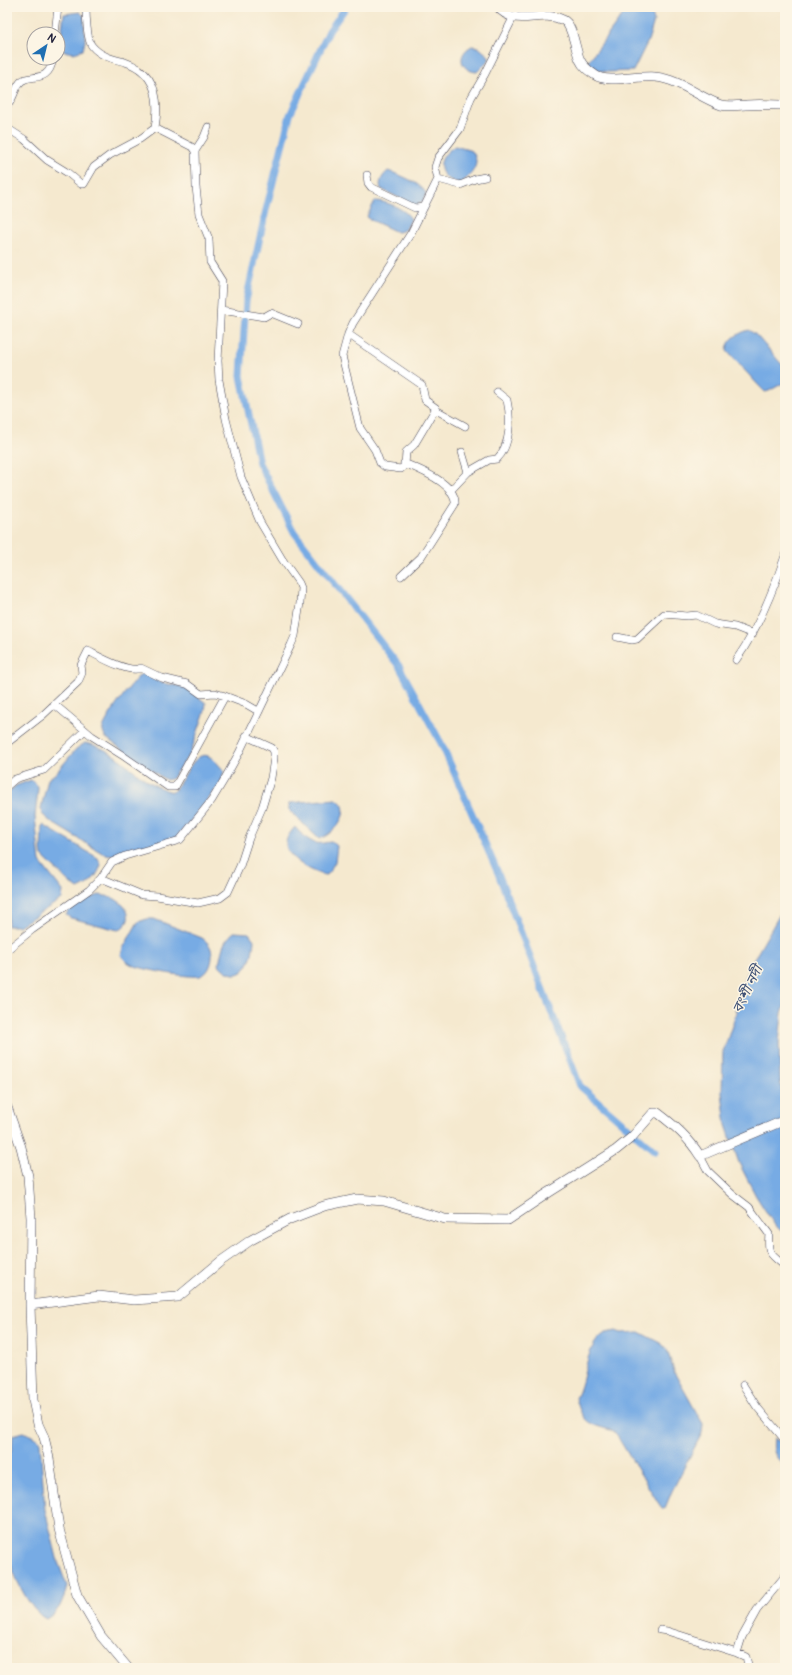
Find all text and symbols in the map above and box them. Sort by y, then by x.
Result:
north arrow [26,26,66,66]
text: N [45,31,59,46]
water label: বংশী নদী [729,960,768,1016]

